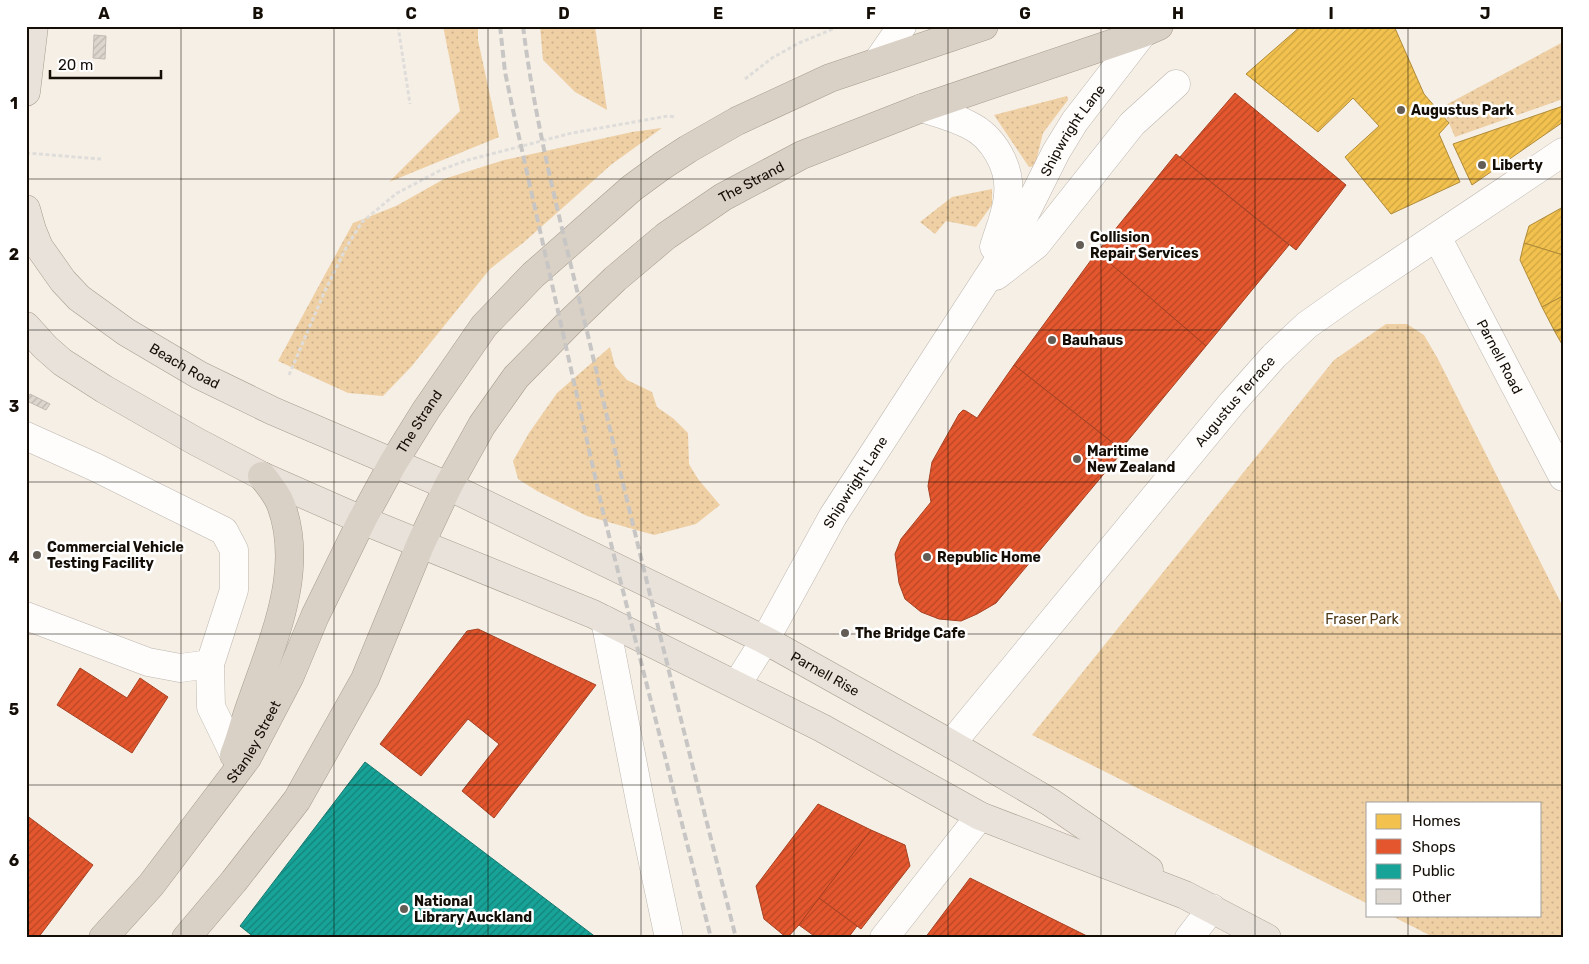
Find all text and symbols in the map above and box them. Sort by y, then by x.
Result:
text: A [98,4,110,23]
text: B [252,4,264,23]
text: C [405,4,417,23]
text: D [558,4,570,23]
text: E [713,4,723,23]
text: F [866,4,876,23]
text: G [1019,4,1031,23]
text: H [1172,4,1184,23]
text: I [1328,4,1334,23]
text: J [1480,4,1490,23]
scale bar [50,48,161,80]
text: 20 m [58,56,93,74]
street label: Shipwright Lane [1037,81,1109,179]
text: 1 [10,94,18,113]
place label: Augustus Park [1411,102,1515,119]
marker: Augustus Park [1395,104,1407,116]
place label: Liberty [1492,157,1543,174]
street label: The Strand [716,158,787,207]
marker: Liberty [1476,159,1488,171]
place label: Collision Repair Services [1090,229,1199,262]
marker: Collision Repair Services [1074,239,1086,251]
text: 2 [9,245,19,264]
street label: Parnell Road [1473,317,1526,397]
place label: Bauhaus [1062,332,1123,349]
marker: Bauhaus [1046,334,1058,346]
street label: Beach Road [146,340,222,393]
street label: Augustus Terrace [1191,353,1279,450]
street label: The Strand [393,387,446,457]
text: 3 [9,397,19,416]
street label: Shipwright Lane [820,433,892,532]
place label: Maritime New Zealand [1087,443,1175,476]
marker: Maritime New Zealand [1071,453,1083,465]
place label: Commercial Vehicle Testing Facility [47,539,184,572]
text: 4 [9,548,20,567]
marker: Commercial Vehicle Testing Facility [31,549,43,561]
place label: Republic Home [937,549,1041,566]
marker: Republic Home [921,551,933,563]
park label: Fraser Park [1325,611,1399,628]
place label: The Bridge Cafe [855,625,966,642]
marker: The Bridge Cafe [839,627,851,639]
street label: Parnell Rise [788,648,862,700]
street label: Stanley Street [223,697,285,787]
text: 5 [9,700,19,719]
legend [1366,802,1542,916]
text: Homes [1412,812,1461,830]
text: Shops [1412,838,1456,856]
text: 6 [9,851,19,870]
text: Public [1412,862,1455,880]
text: Other [1412,888,1452,906]
place label: National Library Auckland [414,893,532,926]
marker: National Library Auckland [398,903,410,915]

